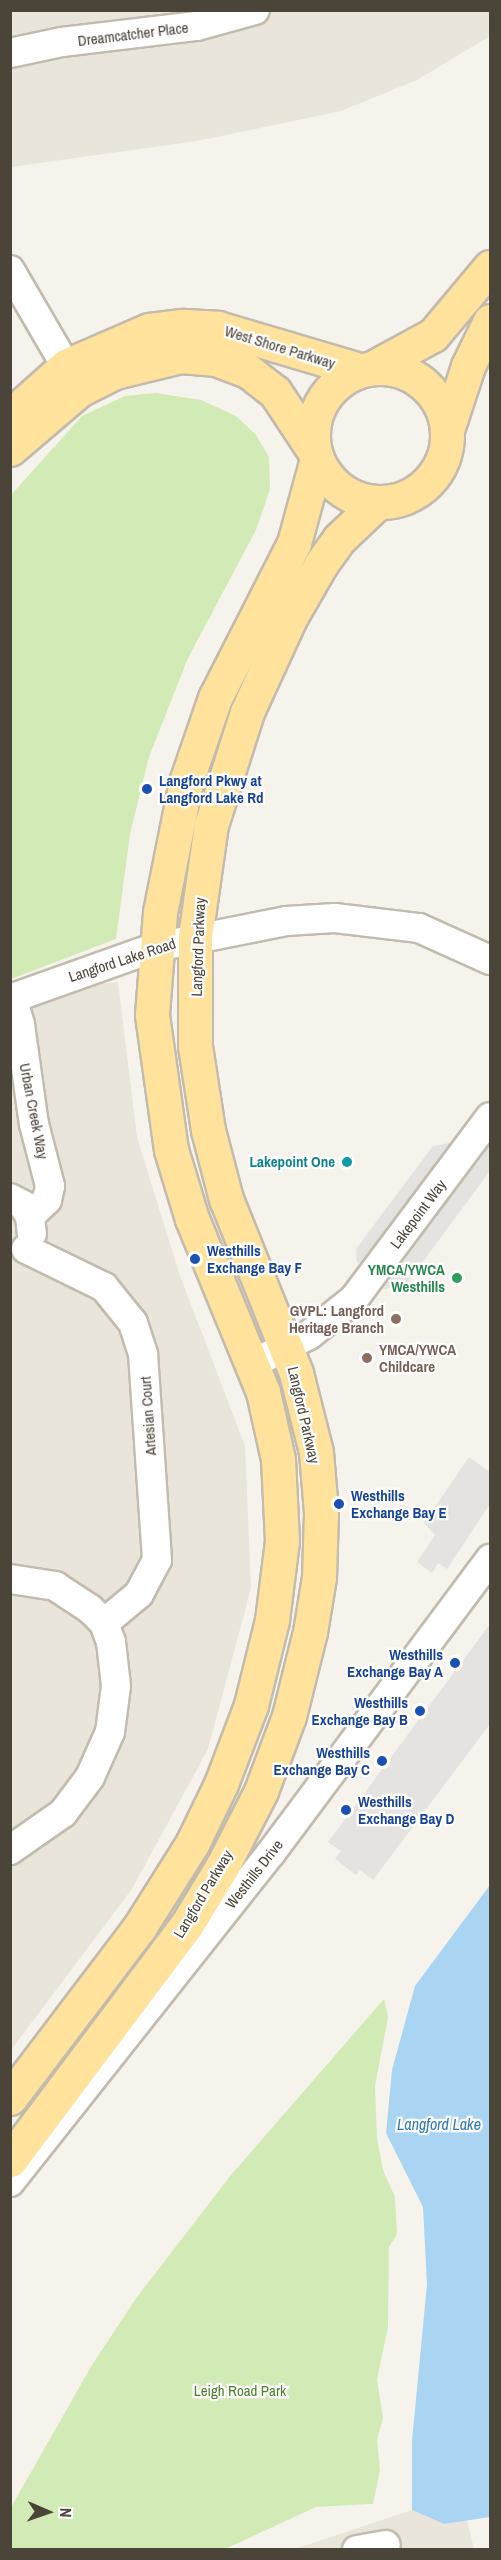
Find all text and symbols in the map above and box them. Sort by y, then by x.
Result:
street label: Dreamcatcher Place [77,18,189,50]
street label: West Shore Parkway [223,322,337,372]
place label: Langford Pkwy at Langford Lake Rd [159,771,264,806]
marker: Langford Pkwy at Langford Lake Rd [140,782,154,796]
street label: Langford Parkway [187,897,209,997]
street label: Langford Lake Road [66,934,178,986]
street label: Urban Creek Way [16,1062,52,1160]
place label: Lakepoint One [250,1153,335,1171]
marker: Lakepoint One [340,1155,354,1169]
street label: Lakepoint Way [386,1176,450,1252]
place label: Westhills Exchange Bay F [207,1241,302,1276]
marker: Westhills Exchange Bay F [188,1252,202,1266]
place label: YMCA/YWCA Westhills [368,1260,445,1295]
marker: YMCA/YWCA Westhills [450,1271,464,1285]
place label: GVPL: Langford Heritage Branch [289,1301,384,1336]
marker: GVPL: Langford Heritage Branch [389,1312,403,1326]
place label: YMCA/YWCA Childcare [379,1340,456,1375]
marker: YMCA/YWCA Childcare [360,1351,374,1365]
street label: Langford Parkway [284,1365,324,1465]
street label: Artesian Court [136,1376,160,1456]
place label: Westhills Exchange Bay E [351,1486,447,1521]
marker: Westhills Exchange Bay E [332,1497,346,1511]
place label: Westhills Exchange Bay A [347,1645,443,1680]
marker: Westhills Exchange Bay A [448,1656,462,1670]
place label: Westhills Exchange Bay B [312,1693,408,1728]
marker: Westhills Exchange Bay B [413,1704,427,1718]
place label: Westhills Exchange Bay C [274,1743,370,1778]
marker: Westhills Exchange Bay C [375,1754,389,1768]
place label: Westhills Exchange Bay D [358,1792,454,1827]
marker: Westhills Exchange Bay D [339,1803,353,1817]
street label: Westhills Drive [222,1836,286,1912]
street label: Langford Parkway [170,1847,236,1941]
water label: Langford Lake [397,2114,481,2134]
park label: Leigh Road Park [194,2382,286,2400]
north arrow [18,2482,78,2542]
text: N [55,2507,77,2518]

